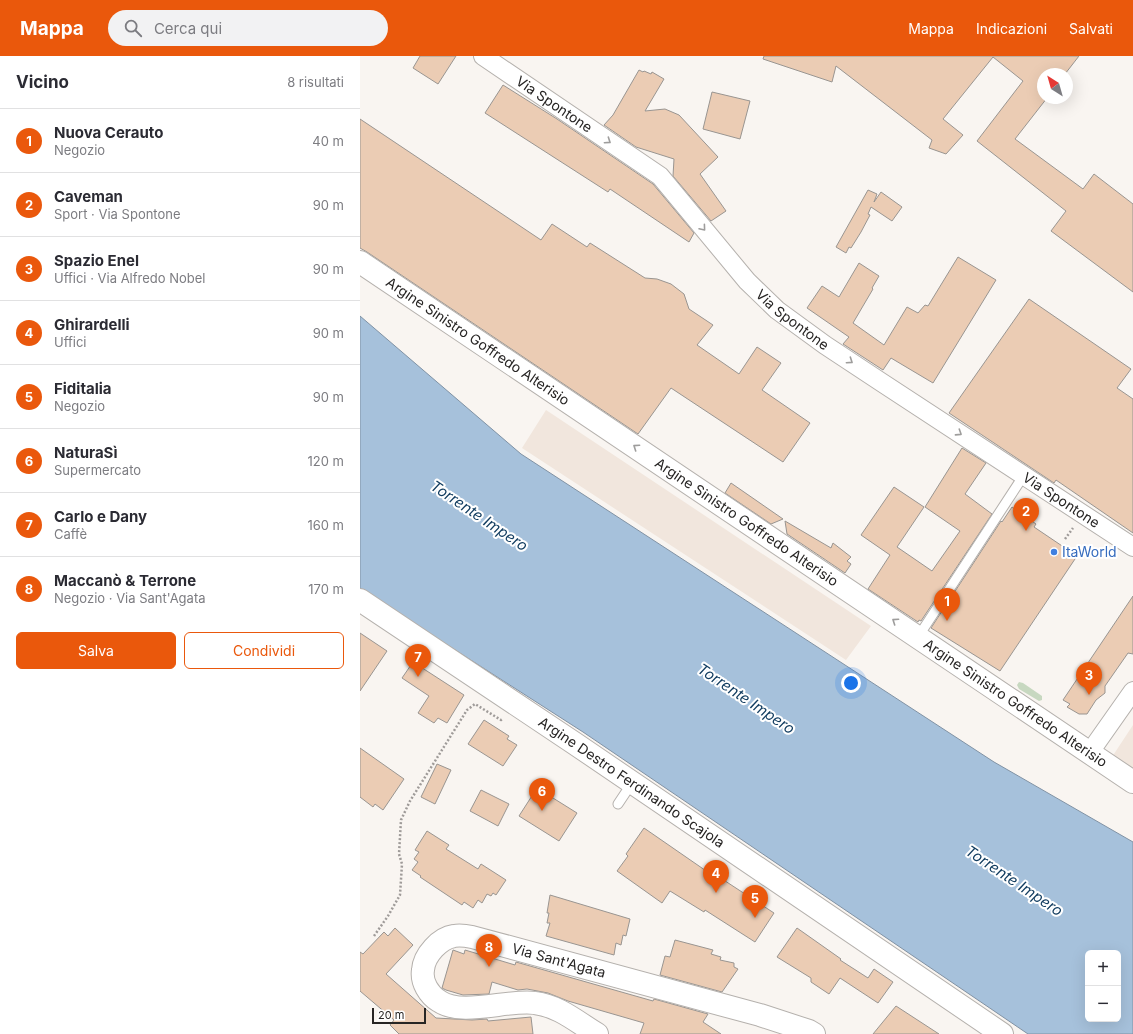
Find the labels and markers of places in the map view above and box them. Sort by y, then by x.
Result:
pin: 2 [1013,498,1039,531]
place label: ItaWorld [1062,543,1117,560]
marker: ItaWorld [1049,547,1059,557]
pin: 1 [934,588,960,621]
pin: 7 [405,644,431,677]
pin: 3 [1076,662,1102,695]
pin: 6 [529,778,555,811]
pin: 4 [703,860,729,893]
pin: 5 [742,885,768,918]
pin: 8 [476,934,502,967]

